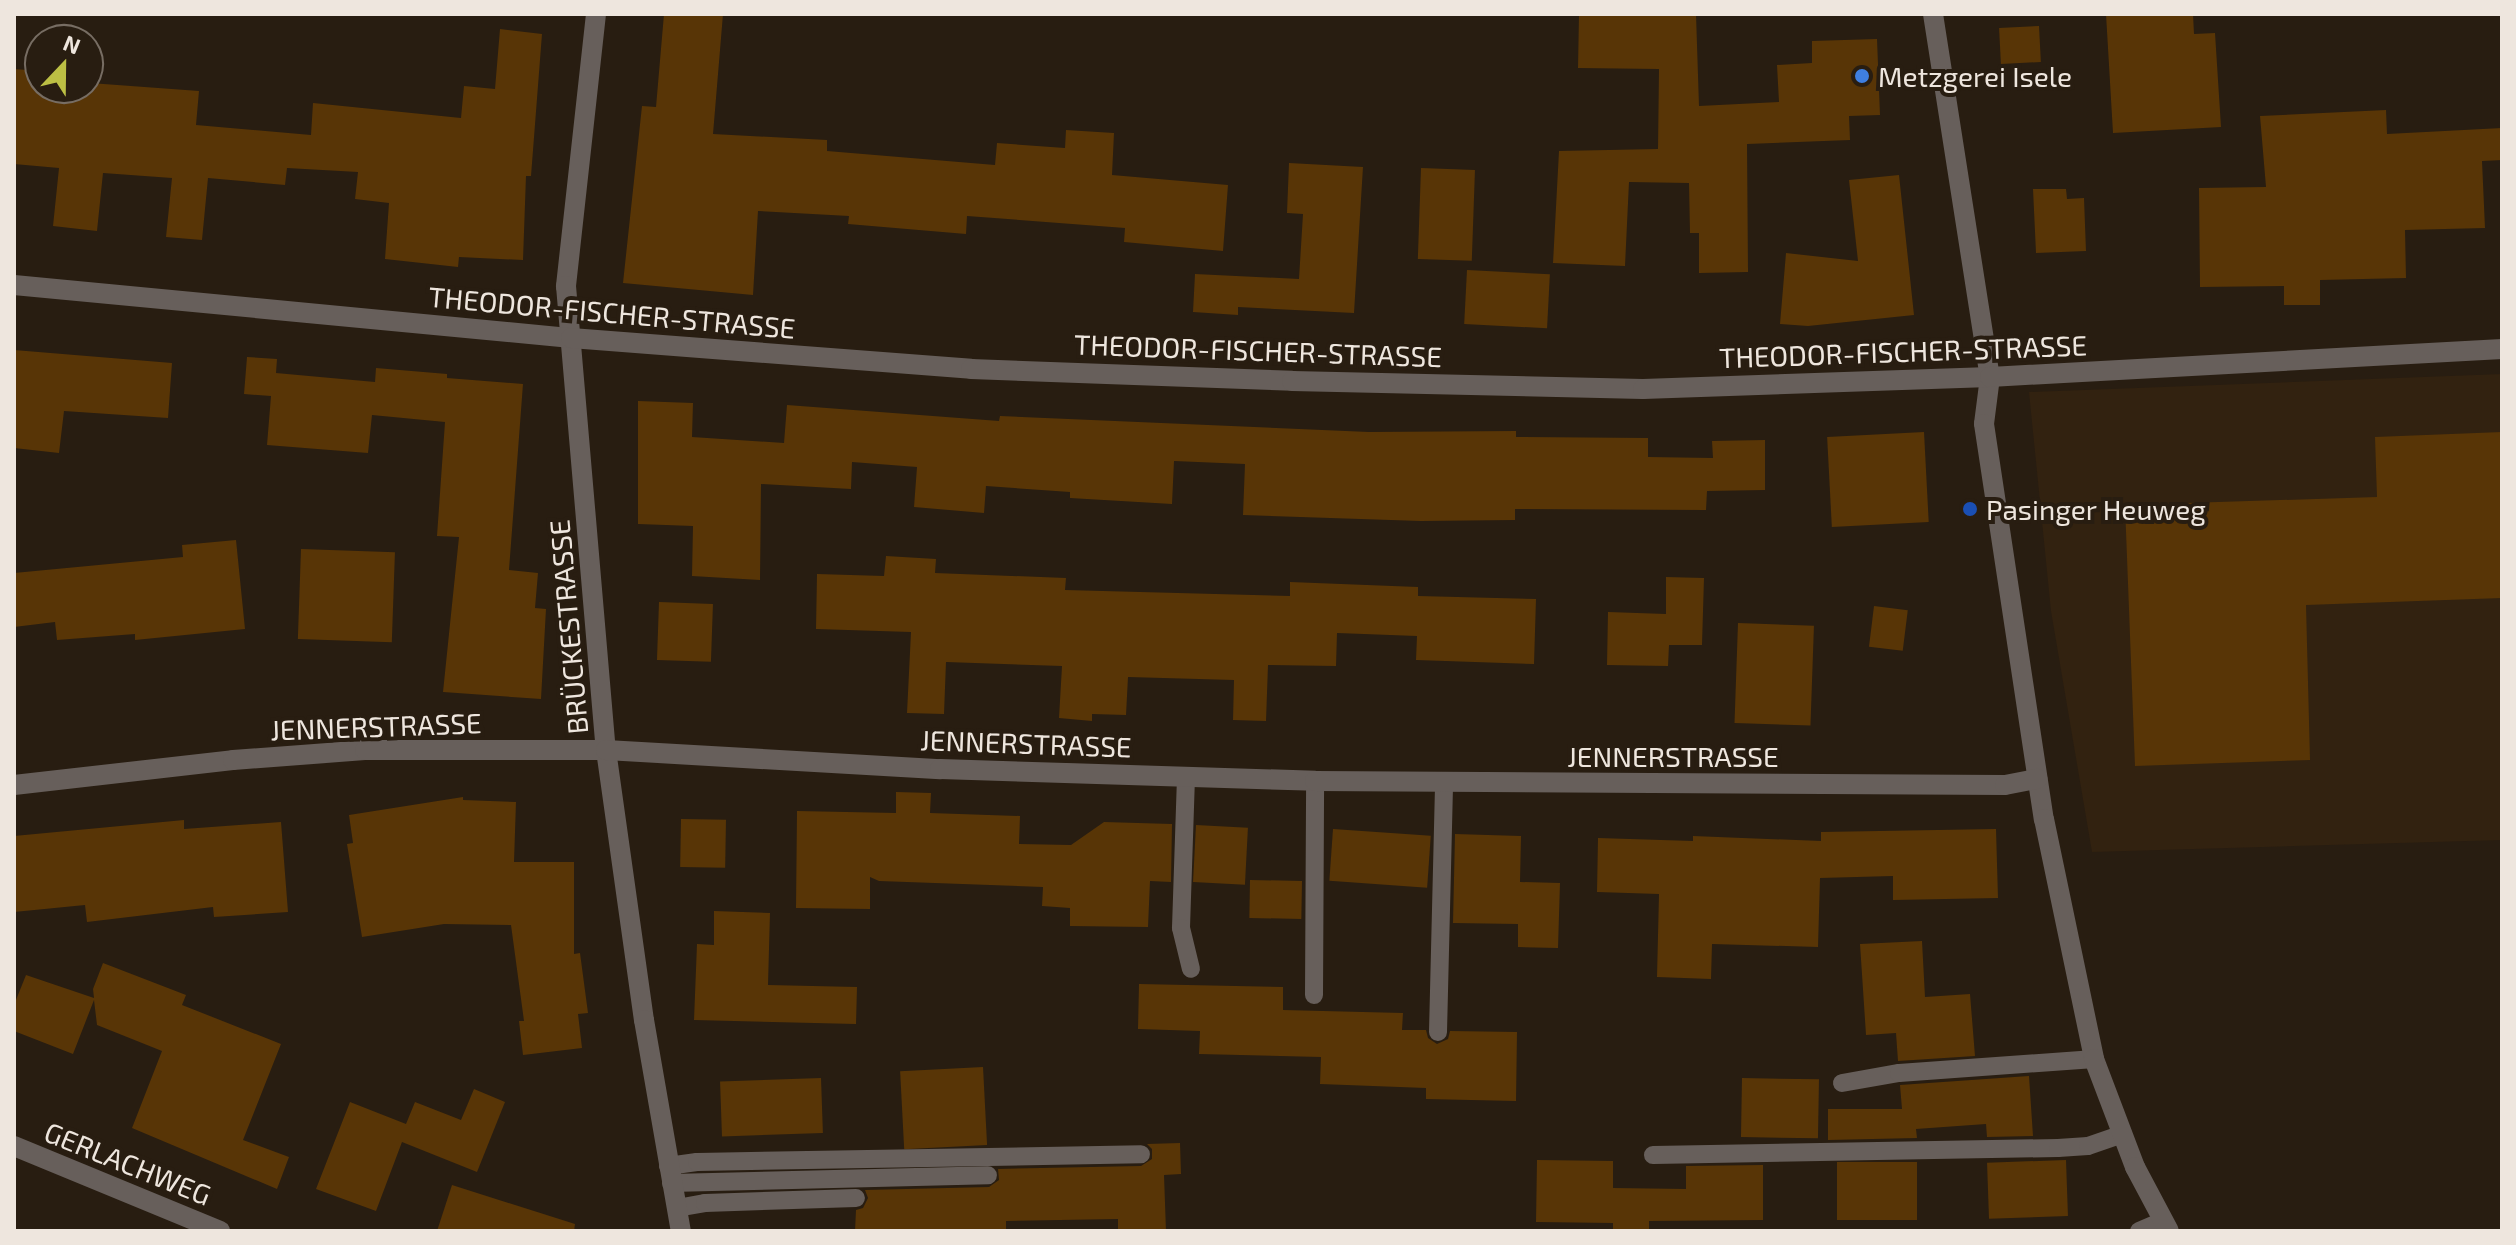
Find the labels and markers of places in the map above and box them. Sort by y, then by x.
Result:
place label: Metzgerei Isele [1878,59,2072,93]
marker: Metzgerei Isele [1853,67,1871,85]
place label: Pasinger Heuweg [1986,492,2207,526]
marker: Pasinger Heuweg [1961,500,1979,518]

